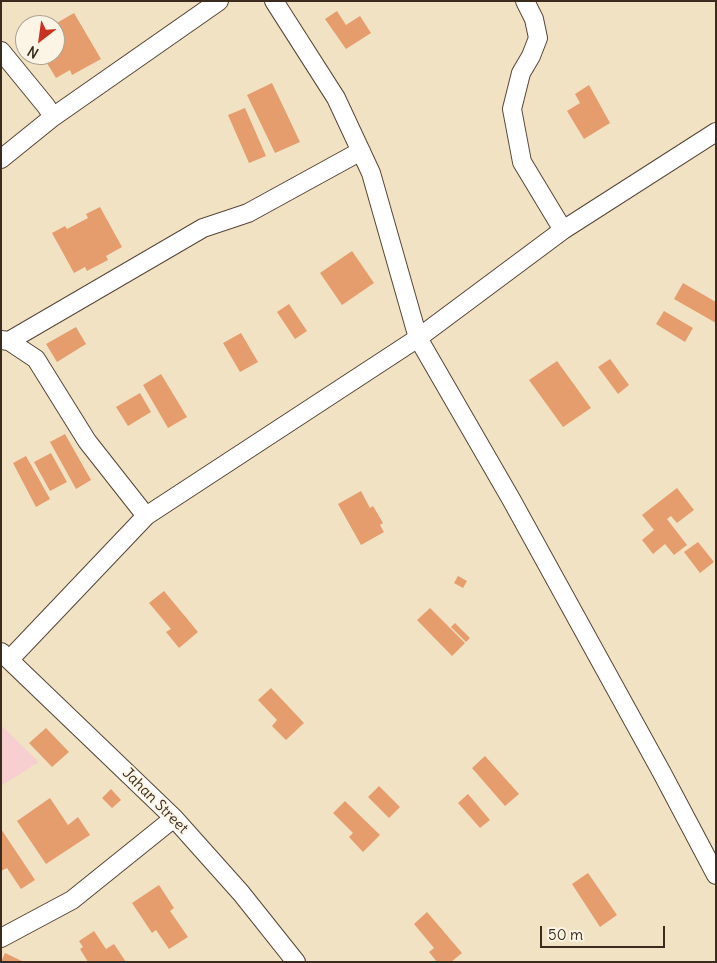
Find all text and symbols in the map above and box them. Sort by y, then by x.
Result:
north arrow [15,15,65,65]
text: N [24,42,42,62]
street label: Jahan Street [118,764,192,838]
scale bar [542,916,667,948]
text: 50 m [548,925,583,944]

